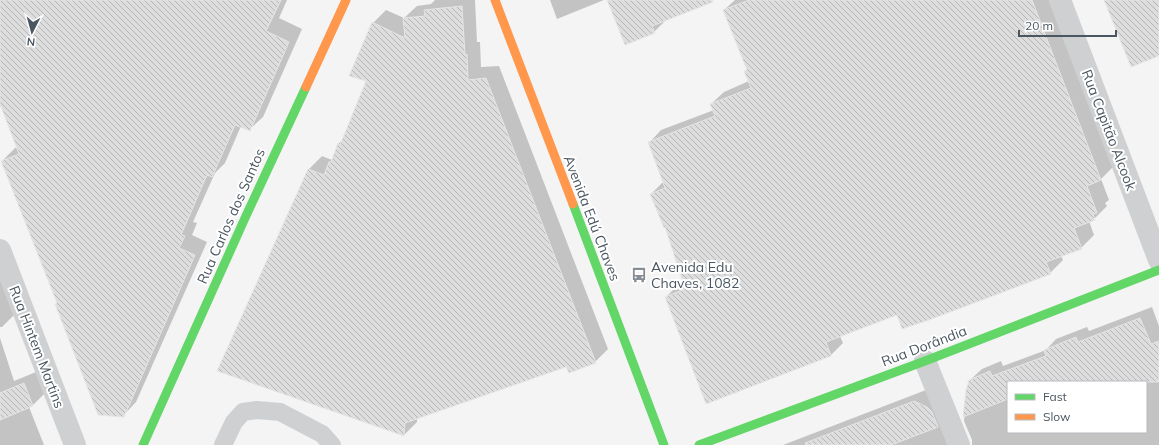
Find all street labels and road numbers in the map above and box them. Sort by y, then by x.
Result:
street label: Rua Capitão Alcook [1078,67,1141,194]
street label: Rua Carlos dos Santos [193,145,269,287]
street label: Avenida Edú Chaves [560,153,624,283]
street label: Rua Hintem Martins [5,283,69,411]
street label: Rua Dorândia [879,321,969,371]

